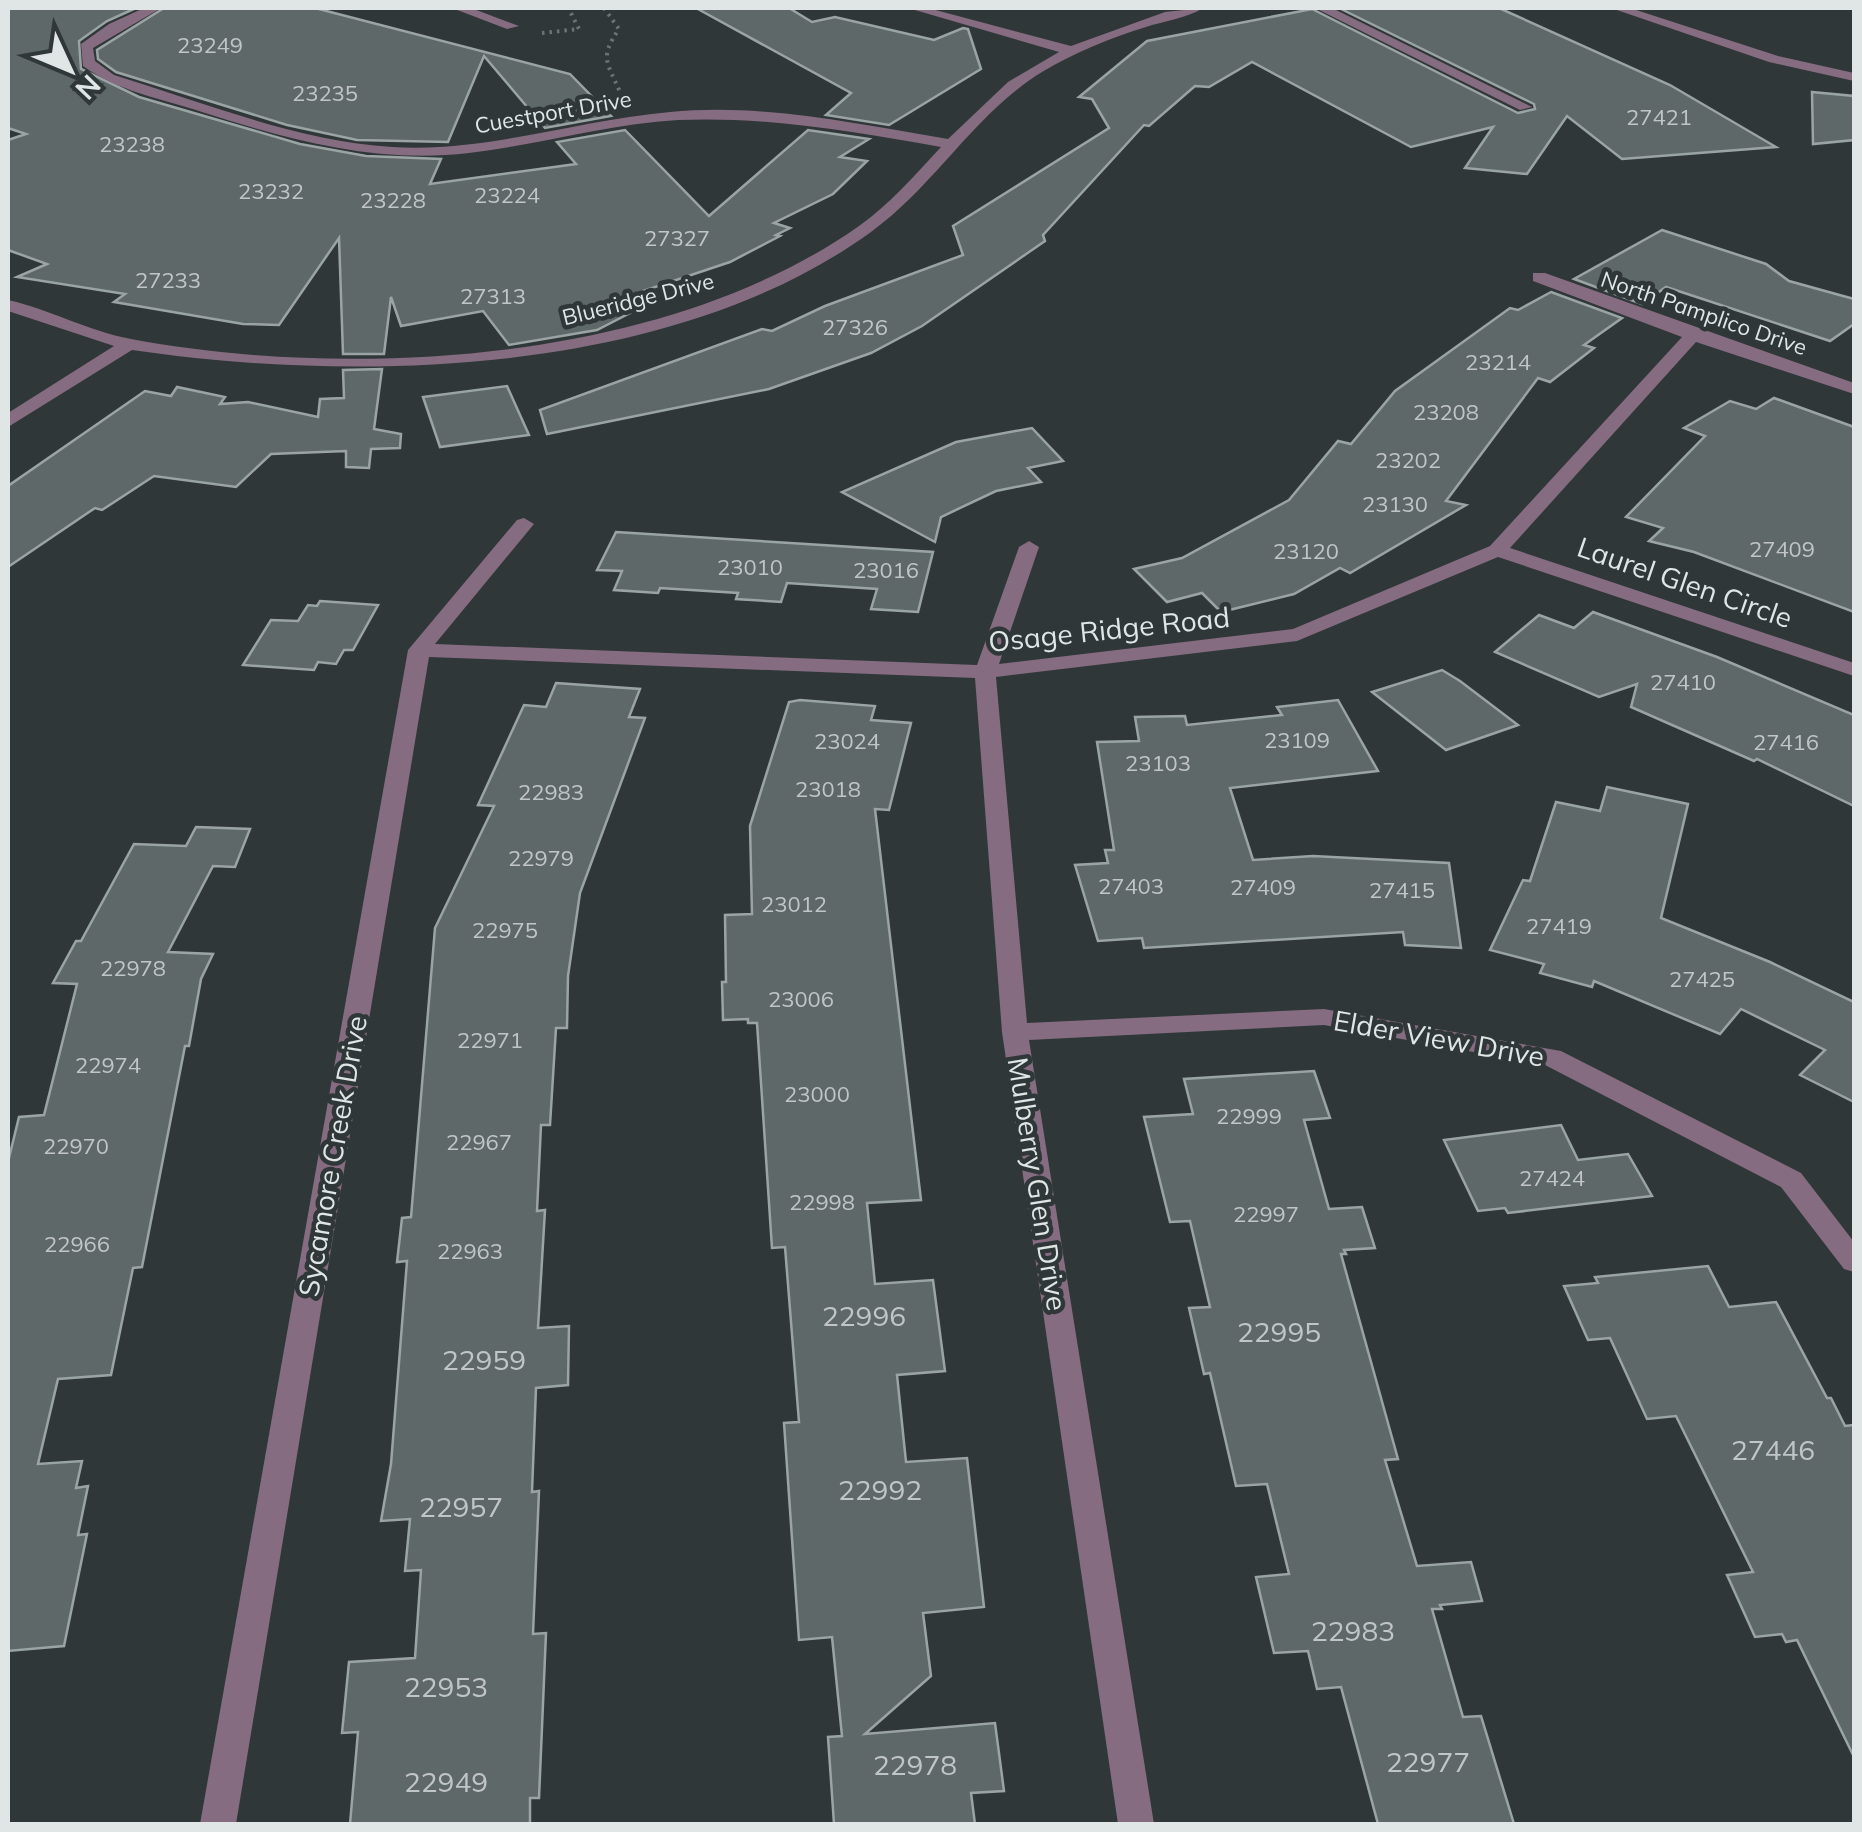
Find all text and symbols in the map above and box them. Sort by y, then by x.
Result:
north arrow [20,20,120,120]
house number: 23249 [177,31,243,59]
text: N [68,68,108,107]
house number: 23235 [292,79,358,107]
street label: Cuestport Drive [472,84,634,140]
house number: 27421 [1626,103,1692,131]
house number: 23238 [99,130,165,158]
house number: 23232 [238,177,304,205]
house number: 23224 [474,181,540,209]
house number: 23228 [360,186,426,214]
house number: 27327 [644,224,710,252]
street label: North Pamplico Drive [1597,265,1811,361]
house number: 27233 [135,266,201,294]
street label: Blueridge Drive [559,267,717,331]
house number: 27313 [460,282,526,310]
house number: 27326 [822,313,888,341]
house number: 23214 [1465,348,1531,376]
house number: 23208 [1413,398,1479,426]
house number: 23202 [1375,446,1441,474]
house number: 23130 [1362,490,1428,518]
street label: Laurel Glen Circle [1573,529,1797,635]
house number: 27409 [1749,535,1815,563]
house number: 23120 [1273,537,1339,565]
house number: 23010 [717,553,783,581]
house number: 23016 [853,556,919,584]
street label: Osage Ridge Road [987,599,1231,659]
house number: 27410 [1650,668,1716,696]
house number: 23109 [1264,726,1330,754]
house number: 23024 [814,727,880,755]
house number: 27416 [1753,728,1819,756]
house number: 23103 [1125,749,1191,777]
house number: 23018 [795,775,861,803]
house number: 22983 [518,778,584,806]
house number: 22979 [508,844,574,872]
house number: 27403 [1098,872,1164,900]
house number: 27409 [1230,873,1296,901]
house number: 27415 [1369,876,1435,904]
house number: 23012 [761,890,827,918]
house number: 27419 [1526,912,1592,940]
house number: 22975 [472,916,538,944]
house number: 22978 [100,954,166,982]
house number: 27425 [1669,965,1735,993]
house number: 23006 [768,985,834,1013]
street label: Elder View Drive [1331,1002,1547,1074]
street label: Sycamore Creek Drive [290,1013,374,1299]
house number: 22971 [457,1026,523,1054]
house number: 22974 [75,1051,141,1079]
street label: Mulberry Glen Drive [1001,1055,1075,1313]
house number: 23000 [784,1080,850,1108]
house number: 22999 [1216,1102,1282,1130]
house number: 22967 [446,1128,512,1156]
house number: 22970 [43,1132,109,1160]
house number: 27424 [1519,1164,1585,1192]
house number: 22998 [789,1188,855,1216]
house number: 22997 [1233,1200,1299,1228]
house number: 22966 [44,1230,110,1258]
house number: 22963 [437,1237,503,1265]
house number: 22996 [822,1298,906,1333]
house number: 22995 [1237,1314,1321,1349]
house number: 22959 [442,1342,526,1377]
house number: 27446 [1731,1432,1815,1467]
house number: 22992 [838,1472,922,1507]
house number: 22957 [419,1489,503,1524]
house number: 22983 [1311,1613,1395,1648]
house number: 22953 [404,1669,488,1704]
house number: 22977 [1386,1744,1470,1779]
house number: 22978 [873,1747,957,1782]
house number: 22949 [404,1764,488,1799]

